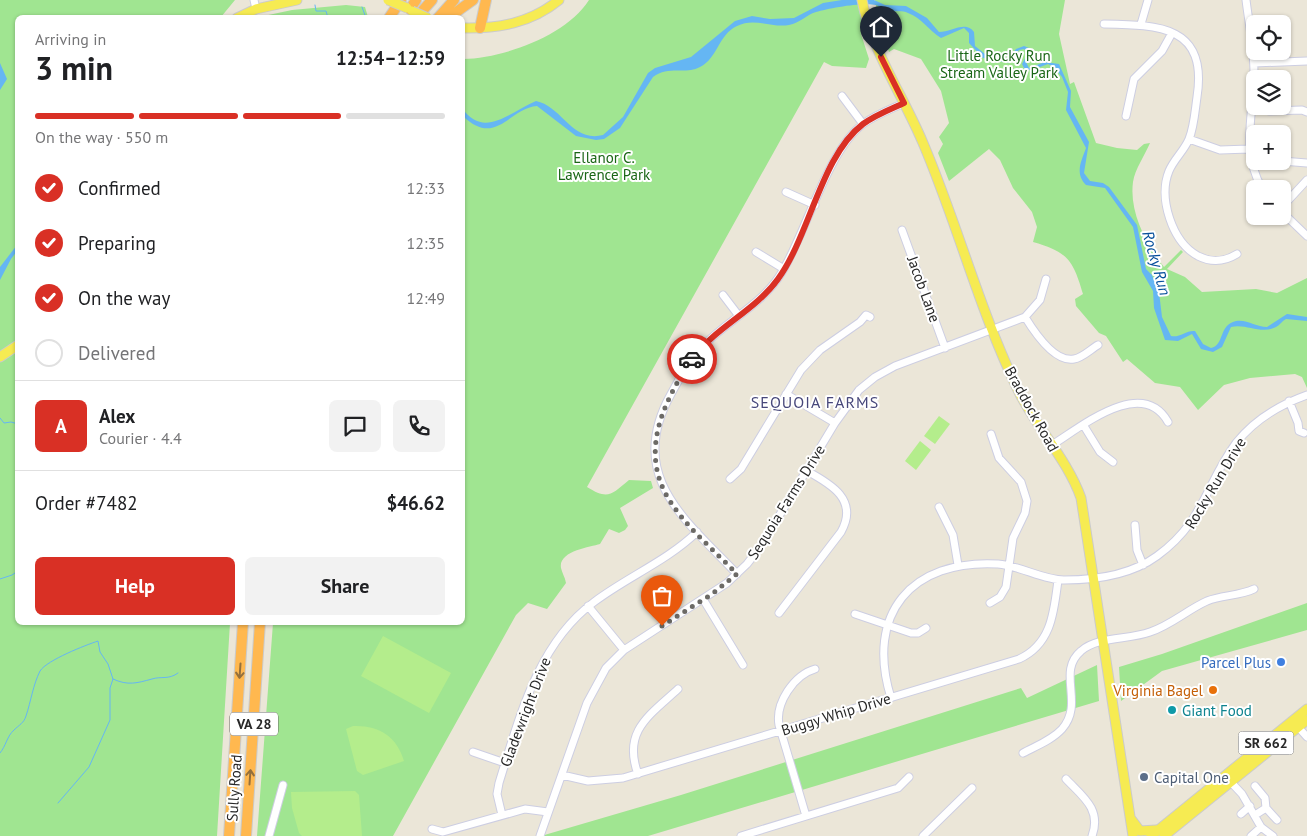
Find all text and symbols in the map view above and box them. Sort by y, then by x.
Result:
pin [860,6,902,57]
icon: home [867,13,895,41]
map controls [1246,15,1291,225]
button: locate [1246,15,1291,60]
text: Arriving in [35,29,106,49]
text: 12:54–12:59 [336,46,445,70]
park label: Little Rocky Run Stream Valley Park [940,46,1059,82]
text: 3 min [35,47,113,89]
button: layers [1246,70,1291,115]
button: + [1246,125,1291,170]
text: On the way · 550 m [35,127,168,147]
park label: Ellanor C. Lawrence Park [558,148,651,184]
icon: check [35,174,63,202]
text: Confirmed [78,176,161,200]
text: 12:33 [407,178,445,198]
button: − [1246,180,1291,225]
water label: Rocky Run [1138,228,1176,298]
icon: check [35,229,63,257]
text: Preparing [78,231,156,255]
text: 12:35 [407,233,445,253]
street label: Jacob Lane [903,252,945,325]
icon: check [35,284,63,312]
text: On the way [78,286,170,310]
text: 12:49 [407,288,445,308]
courier [667,334,717,384]
text: Delivered [78,341,156,365]
icon: car [678,345,706,373]
street label: Braddock Road [1001,363,1063,455]
district label: SEQUOIA FARMS [751,392,879,412]
button: chat [329,400,381,452]
button: phone [393,400,445,452]
text: Alex [99,404,135,428]
text: A [55,414,67,438]
text: Courier · 4.4 [99,428,182,448]
street label: Rocky Run Drive [1180,434,1250,532]
street label: Sequoia Farms Drive [743,441,829,563]
text: Order #7482 [35,491,138,515]
text: $46.62 [386,491,445,515]
button: Help [35,557,235,615]
button: Share [245,557,445,615]
pin [641,575,683,626]
icon: bag [648,582,676,610]
place label: Parcel Plus [1201,653,1271,672]
street label: Gladewright Drive [495,655,555,769]
marker: Parcel Plus [1275,656,1287,668]
one-way arrow [235,663,244,679]
place label: Virginia Bagel [1112,681,1204,700]
marker: Virginia Bagel [1207,684,1219,696]
street label: Buggy Whip Drive [779,688,893,740]
place label: Giant Food [1182,701,1252,720]
marker: Giant Food [1166,704,1178,716]
road number: VA 28 [230,712,278,736]
road number: SR 662 [1238,731,1294,754]
street label: Sully Road [222,754,246,822]
place label: Capital One [1154,768,1229,787]
one-way arrow [246,770,255,786]
marker: Capital One [1138,771,1150,783]

